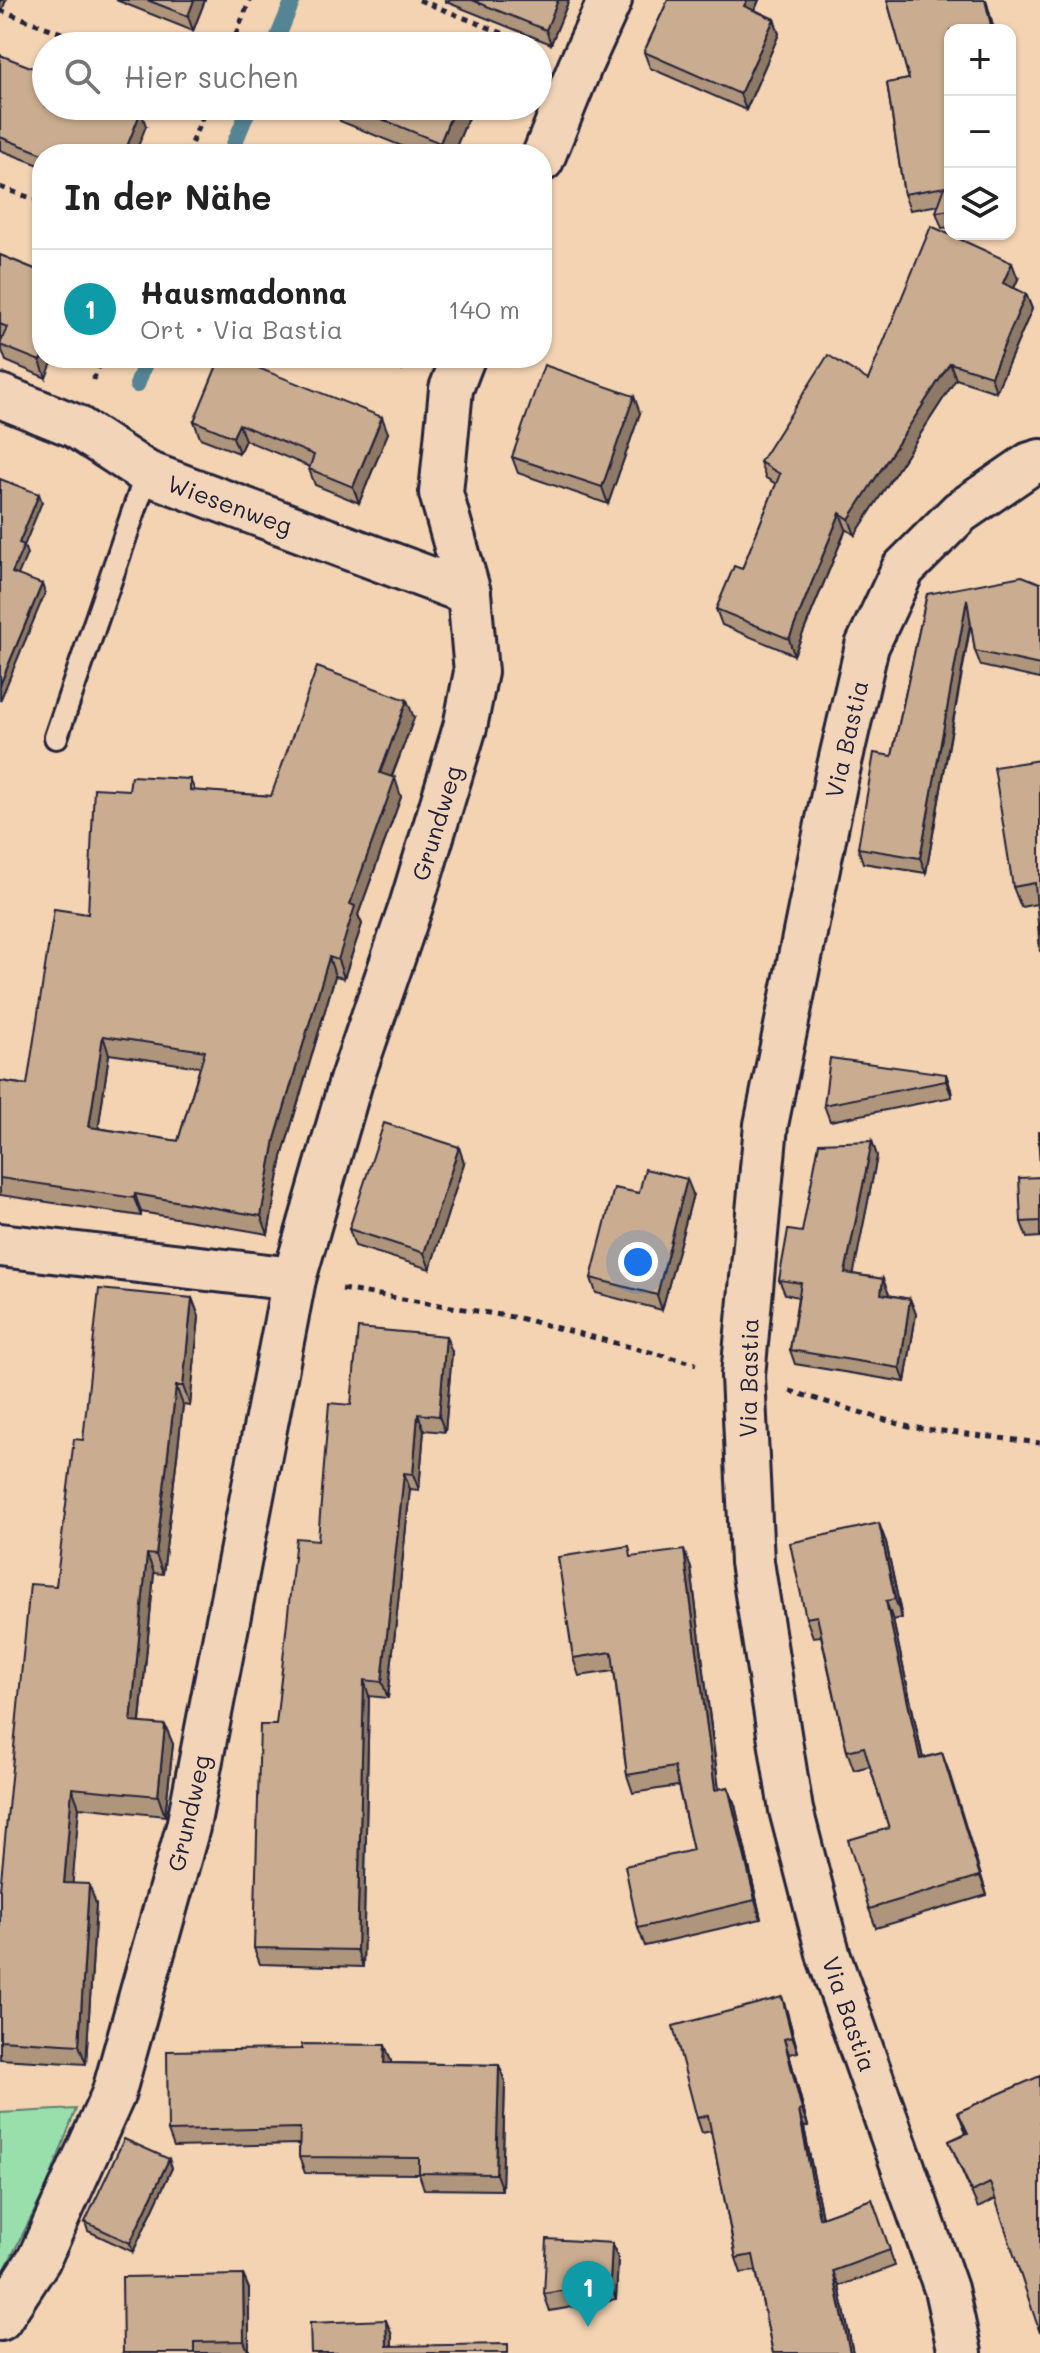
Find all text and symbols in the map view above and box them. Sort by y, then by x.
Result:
map controls [944,24,1016,240]
button: + [944,24,1016,96]
search box [32,32,552,120]
icon: search [60,54,104,98]
text: Hier suchen [124,56,299,96]
button: − [944,96,1016,168]
button: layers [944,168,1016,240]
text: In der Nähe [64,174,272,219]
text: Hausmadonna [140,272,347,312]
text: 1 [84,292,96,326]
text: 140 m [448,292,520,326]
text: Ort · Via Bastia [140,312,343,346]
street label: Wiesenweg [163,467,297,541]
street label: Via Bastia [817,677,875,801]
street label: Grundweg [404,762,468,884]
your location [618,1242,658,1282]
street label: Via Bastia [731,1318,765,1438]
street label: Grundweg [160,1752,216,1874]
street label: Via Bastia [816,1952,884,2076]
pin: 1 [562,2261,614,2327]

